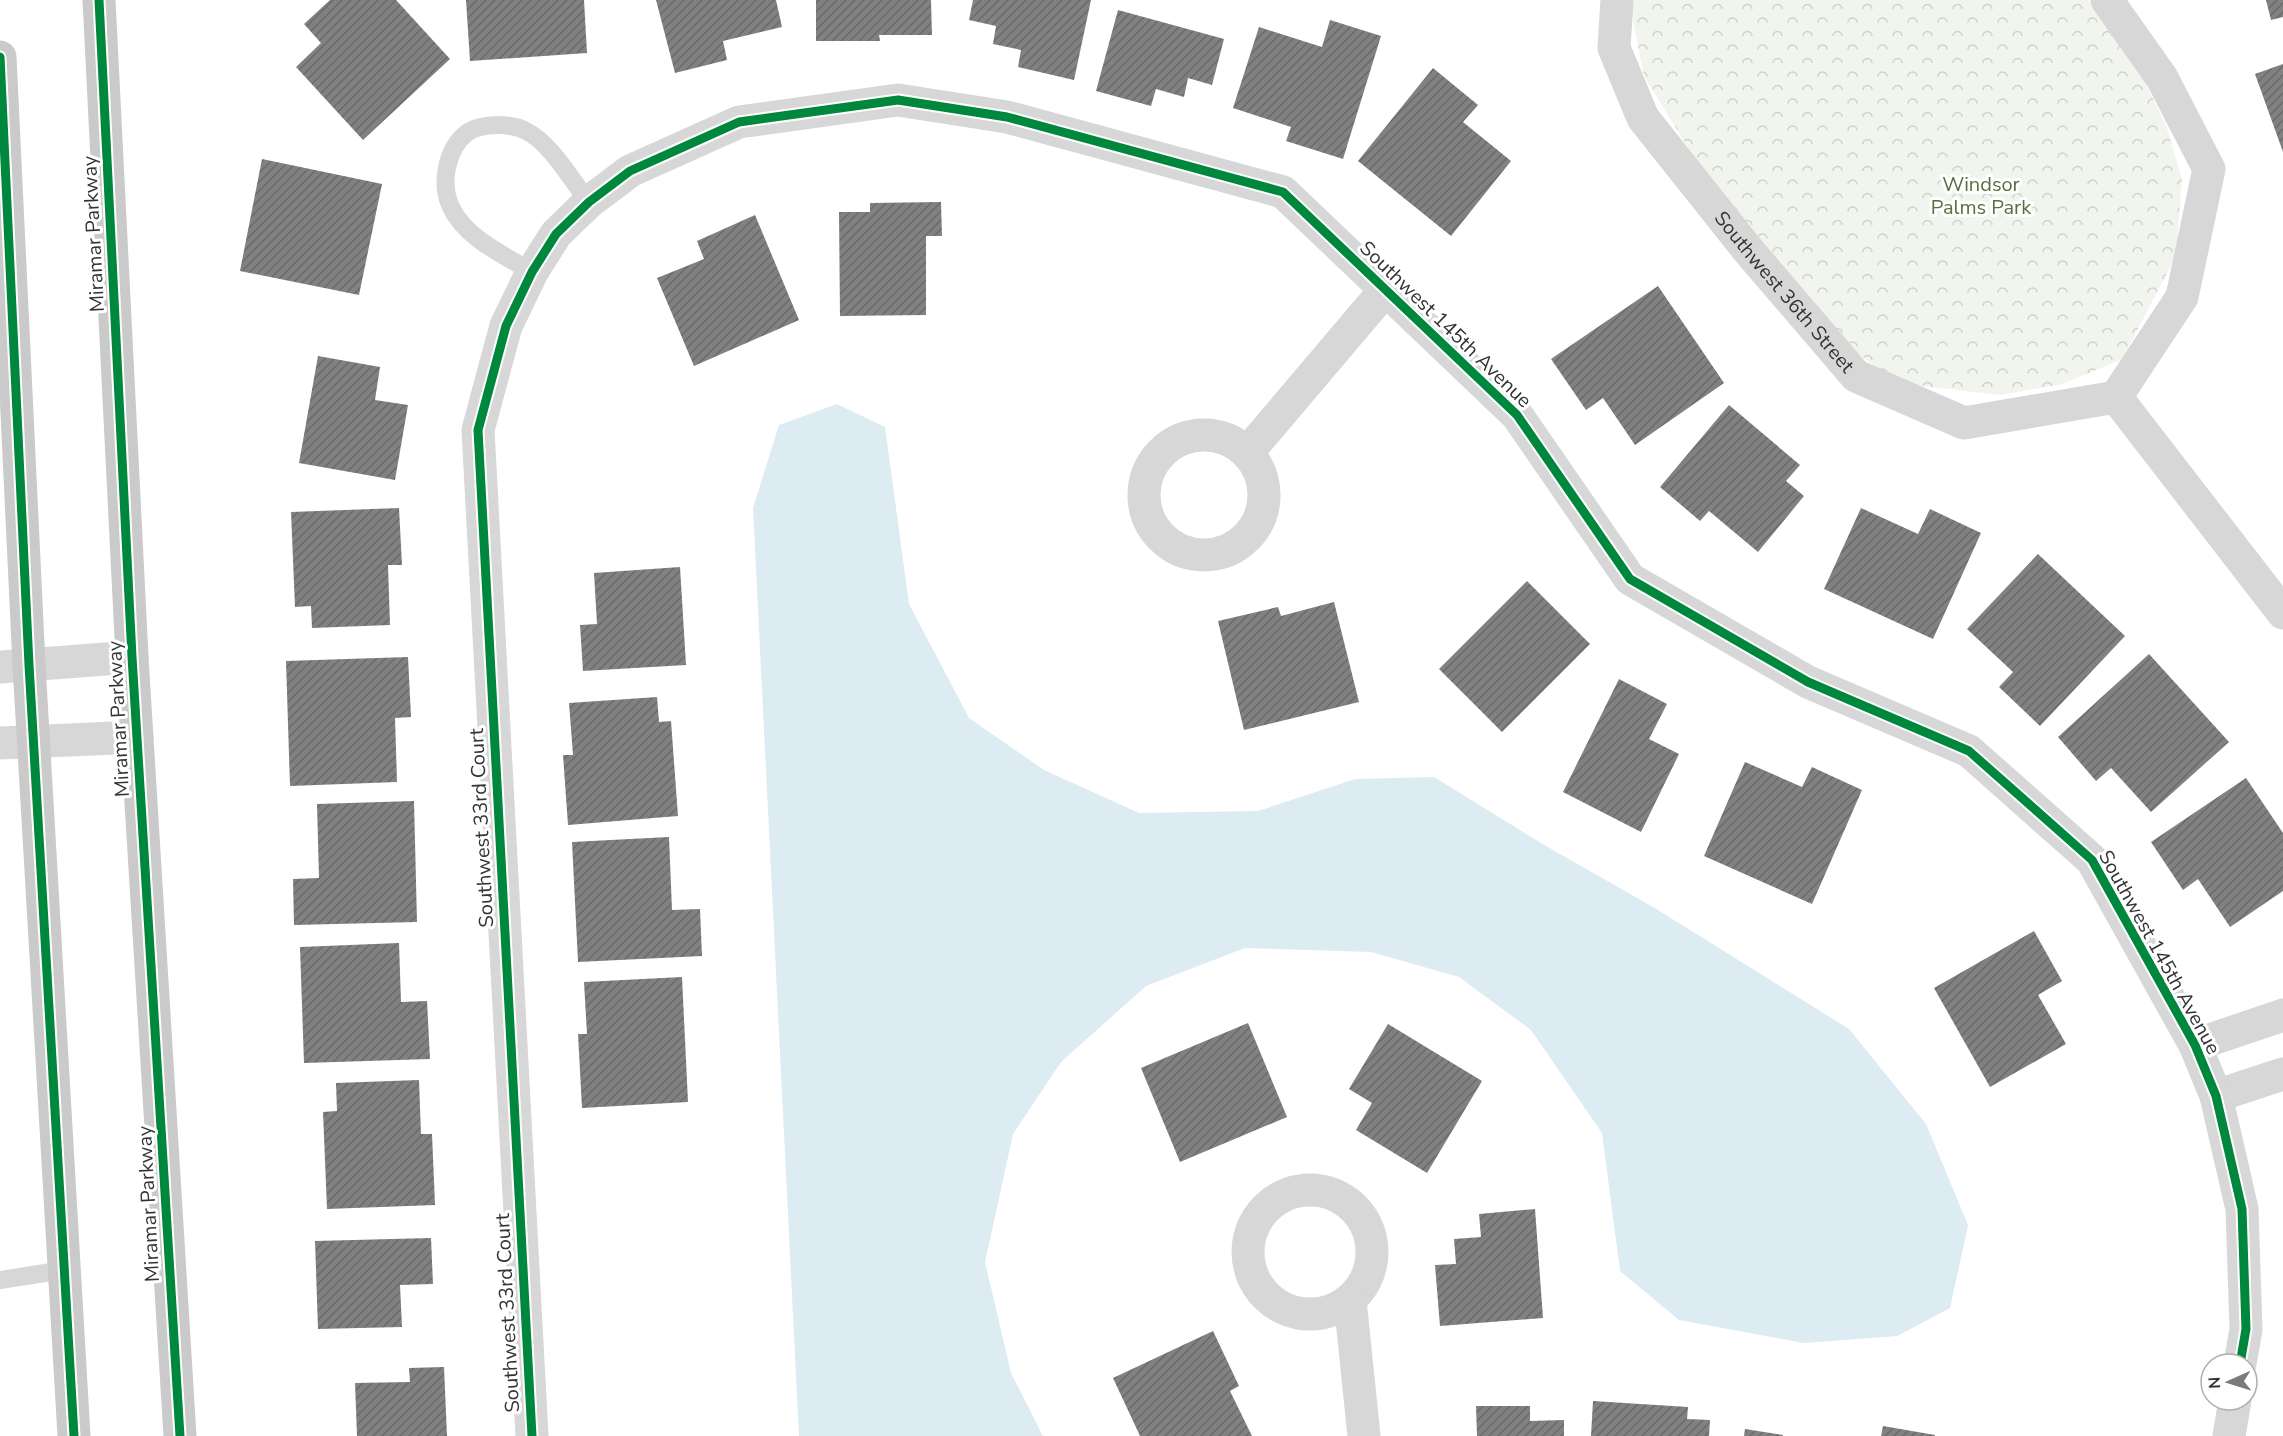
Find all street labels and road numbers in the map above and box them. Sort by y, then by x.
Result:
street label: Miramar Parkway [76,154,111,313]
street label: Southwest 36th Street [1708,205,1861,379]
street label: Southwest 145th Avenue [1354,235,1538,414]
street label: Miramar Parkway [101,639,136,798]
street label: Southwest 33rd Court [463,727,500,928]
street label: Southwest 145th Avenue [2092,845,2227,1059]
street label: Miramar Parkway [131,1124,166,1283]
street label: Southwest 33rd Court [489,1212,526,1413]

